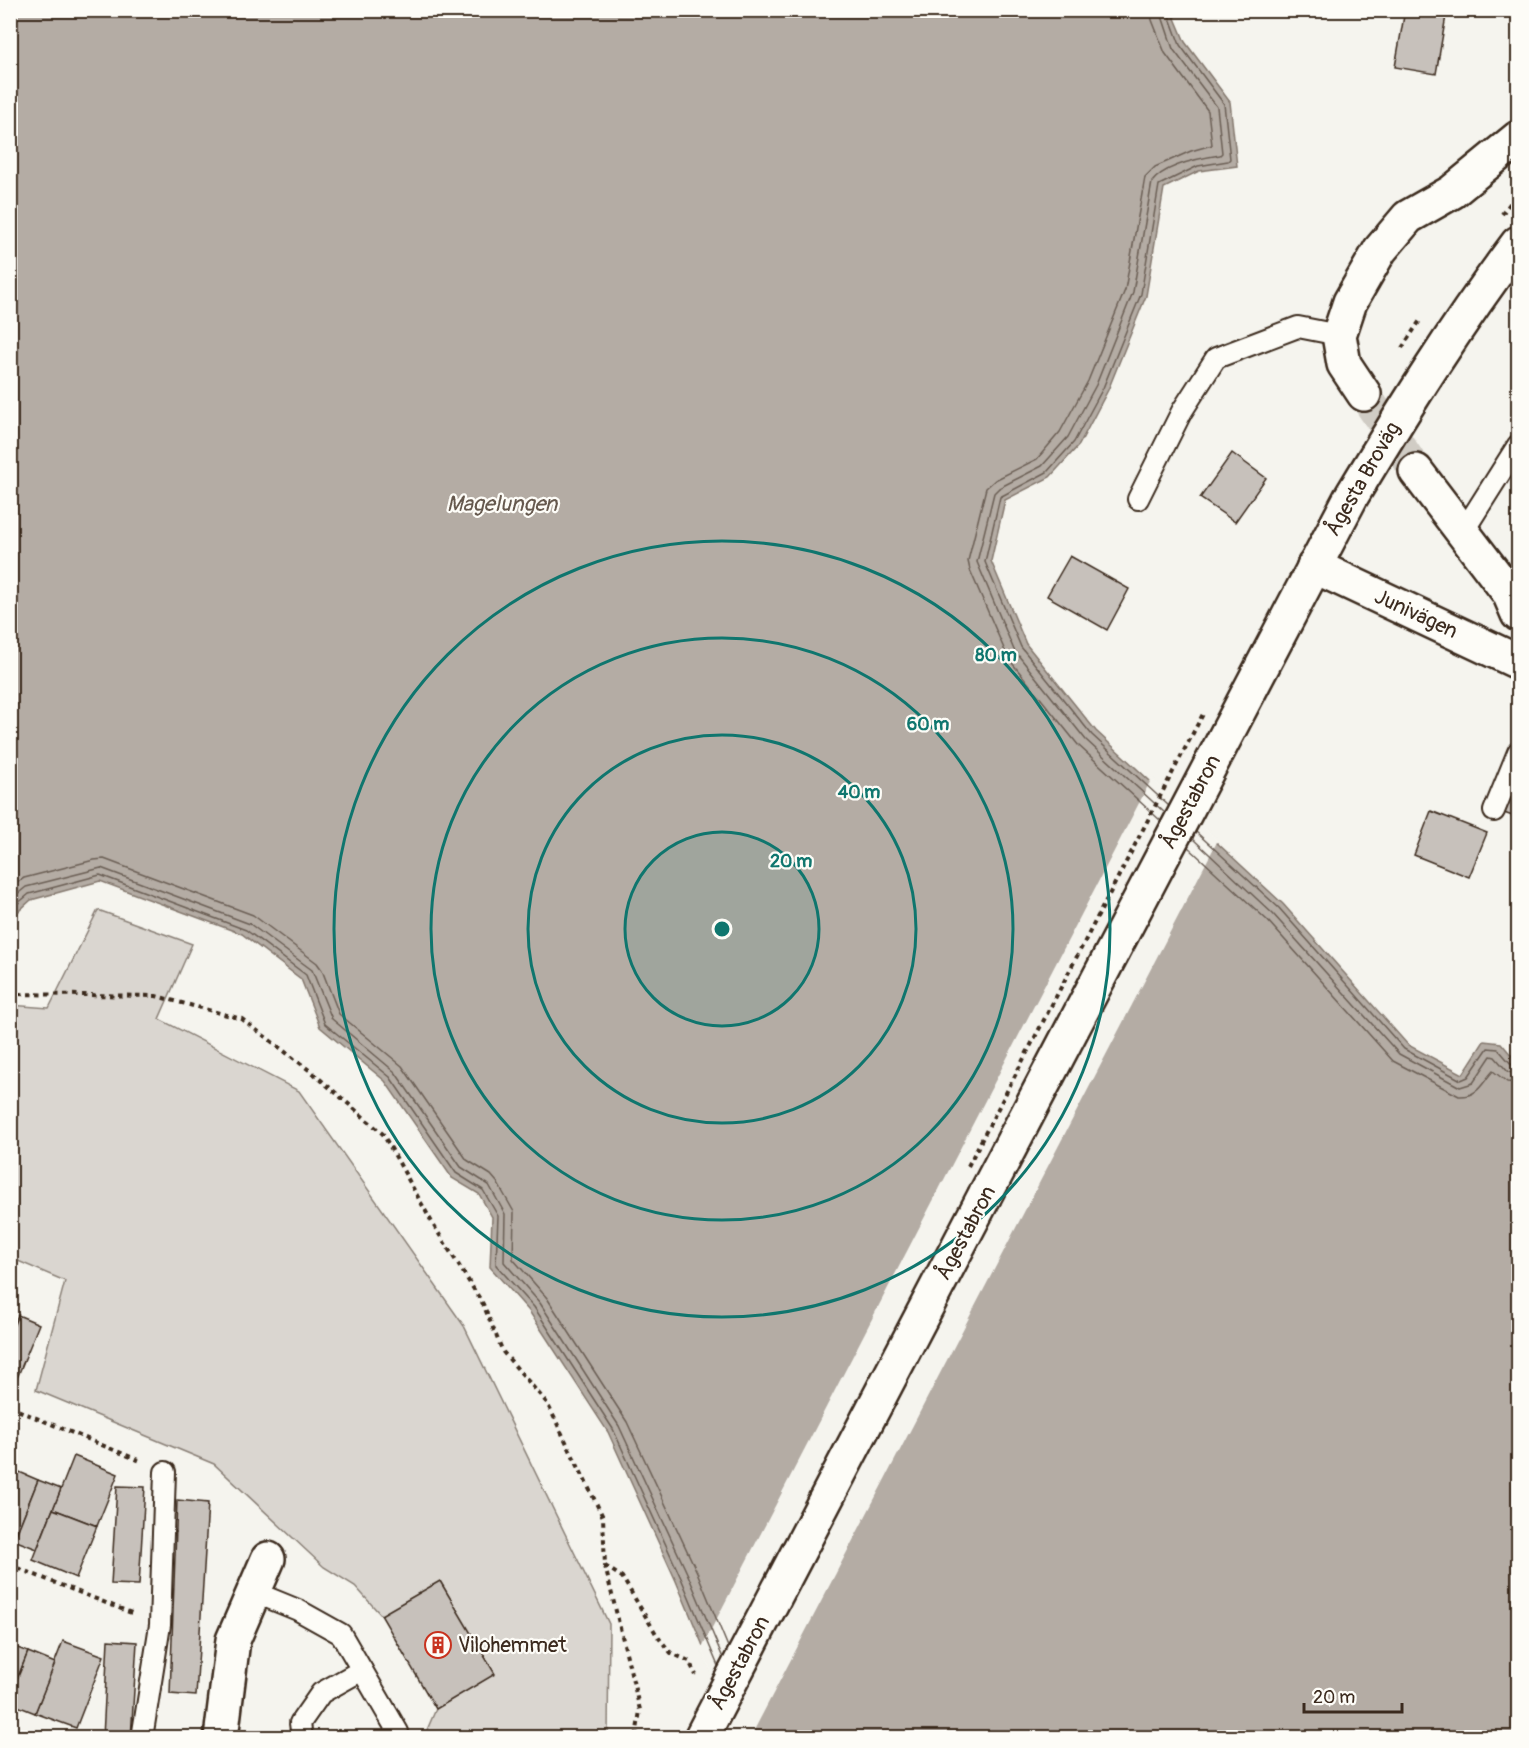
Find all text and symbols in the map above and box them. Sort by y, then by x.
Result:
street label: Ågesta Broväg [1319,417,1407,541]
water label: Magelungen [447,490,559,518]
street label: Junivägen [1370,583,1462,645]
text: 80 m [975,644,1017,667]
text: 60 m [907,713,949,736]
street label: Ågestabron [1154,750,1227,854]
text: 40 m [838,781,880,804]
text: 20 m [770,850,812,873]
centre of rings [712,919,732,939]
street label: Ågestabron [929,1181,1002,1285]
street label: Ågestabron [703,1611,776,1715]
building icon: Vilohemmet [423,1630,453,1660]
place label: Vilohemmet [458,1632,567,1659]
scale bar [1304,1676,1402,1714]
text: 20 m [1313,1686,1355,1709]

